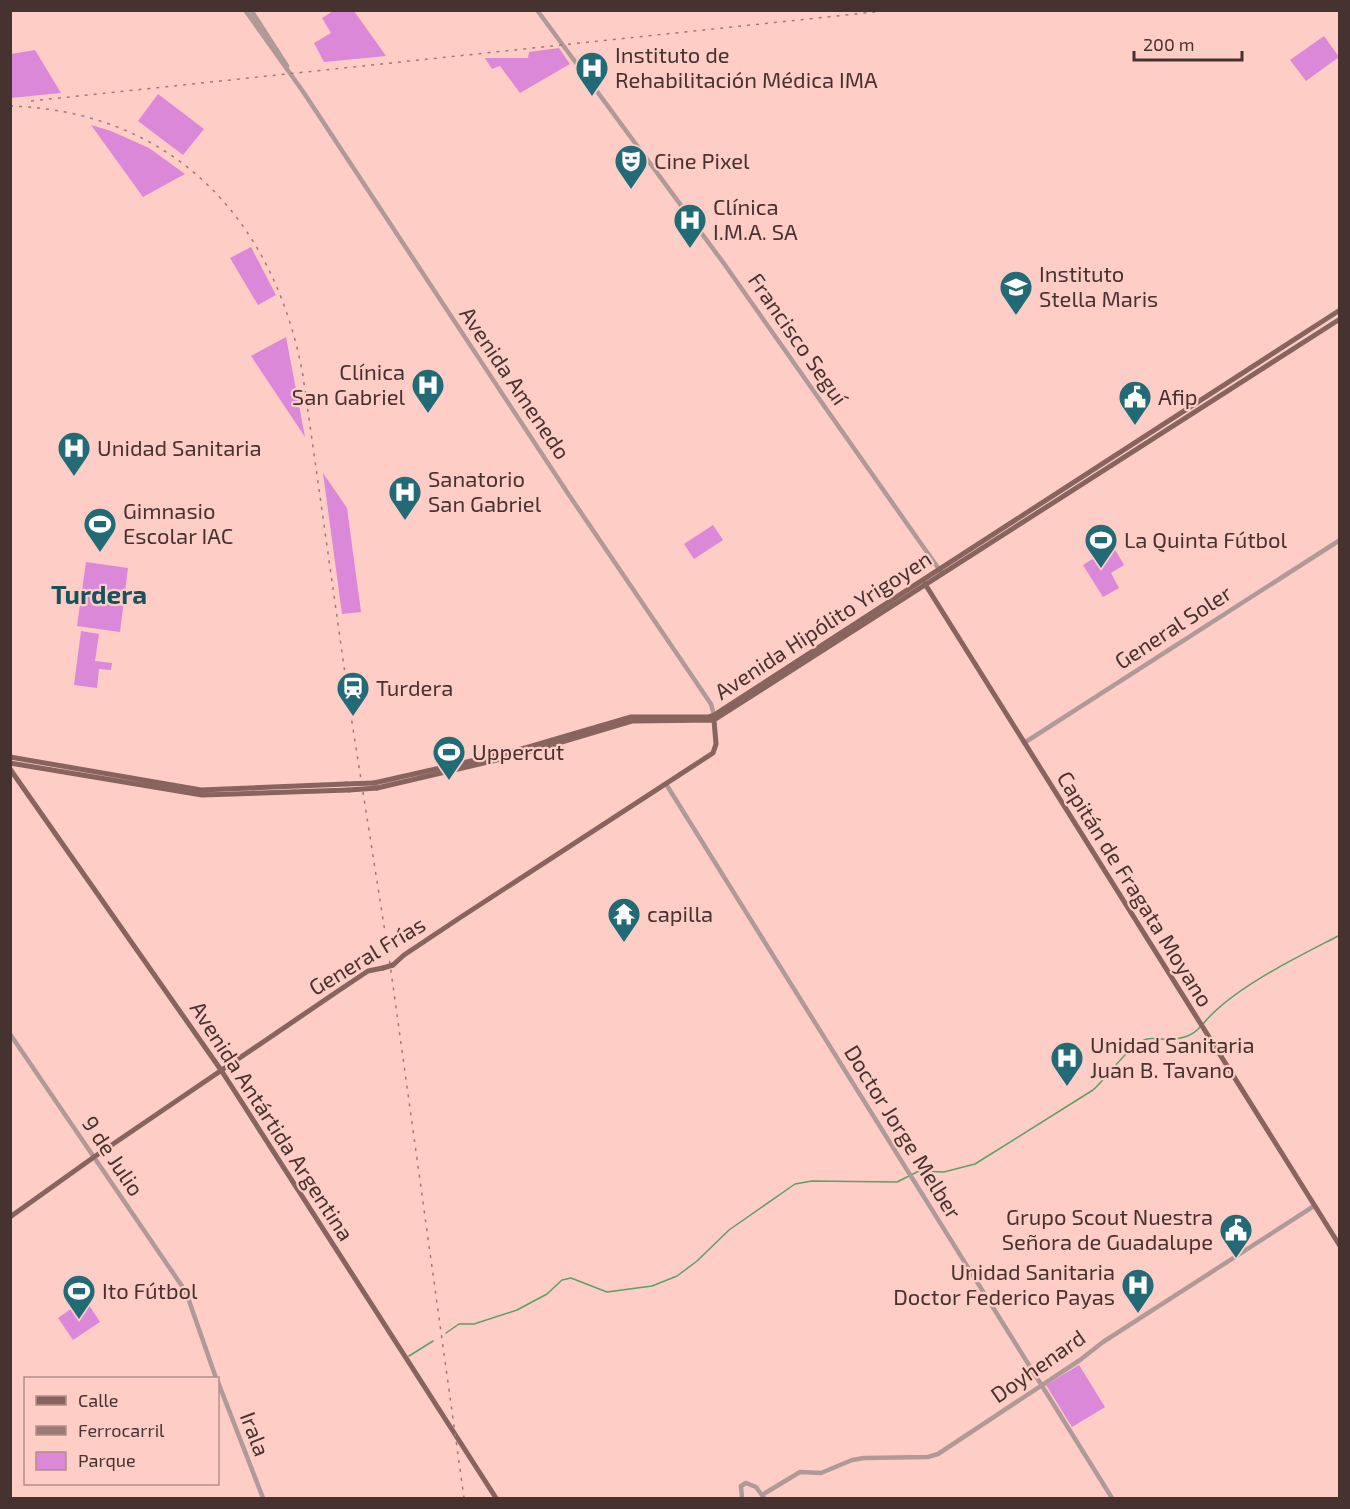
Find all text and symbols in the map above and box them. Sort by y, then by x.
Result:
scale bar [1134,24,1242,62]
text: 200 m [1143,33,1195,55]
place label: Instituto de Rehabilitación Médica IMA [615,41,878,92]
hospital icon: Instituto de Rehabilitación Médica IMA [574,50,610,97]
theatre icon: Cine Pixel [613,143,649,190]
place label: Cine Pixel [654,147,750,173]
place label: Clínica I.M.A. SA [713,193,798,244]
hospital icon: Clínica I.M.A. SA [672,202,708,249]
place label: Instituto Stella Maris [1039,260,1158,311]
street label: Francisco Seguí [744,267,855,411]
school or university icon: Instituto Stella Maris [998,269,1034,316]
street label: Avenida Amenedo [455,301,576,464]
place label: Clínica San Gabriel [292,358,405,409]
hospital icon: Clínica San Gabriel [410,367,446,414]
public building icon: Afip [1117,379,1153,426]
place label: Afip [1158,383,1198,409]
hospital icon: Unidad Sanitaria [56,430,92,477]
place label: Unidad Sanitaria [97,434,262,460]
place label: Sanatorio San Gabriel [428,465,542,516]
hospital icon: Sanatorio San Gabriel [387,474,423,521]
place label: Gimnasio Escolar IAC [123,497,233,548]
sports icon: Gimnasio Escolar IAC [82,506,118,553]
sports icon: La Quinta Fútbol [1083,522,1119,569]
place label: La Quinta Fútbol [1124,526,1288,553]
street label: Avenida Hipólito Yrigoyen [709,544,936,704]
district label: Turdera [51,578,147,609]
street label: General Soler [1109,579,1236,674]
station icon: Turdera [335,670,371,717]
place label: Turdera [376,674,453,700]
sports icon: Uppercut [431,734,467,781]
place label: Uppercut [472,738,564,764]
street label: Capitán de Fragata Moyano [1053,766,1219,1011]
temple icon: capilla [606,896,642,943]
place label: capilla [647,900,713,926]
street label: General Frías [304,910,429,1000]
street label: Avenida Antártida Argentina [186,996,360,1245]
place label: Unidad Sanitaria Juan B. Tavano [1090,1031,1255,1082]
street label: Doctor Jorge Melber [840,1040,968,1223]
hospital icon: Unidad Sanitaria Juan B. Tavano [1049,1040,1085,1087]
street label: 9 de Julio [78,1110,150,1200]
place label: Grupo Scout Nuestra Señora de Guadalupe [1002,1203,1213,1254]
public building icon: Grupo Scout Nuestra Señora de Guadalupe [1218,1212,1254,1259]
place label: Unidad Sanitaria Doctor Federico Payas [893,1258,1115,1309]
hospital icon: Unidad Sanitaria Doctor Federico Payas [1120,1267,1156,1314]
sports icon: Ito Fútbol [61,1273,97,1320]
place label: Ito Fútbol [102,1277,198,1303]
street label: Doyhenard [985,1323,1090,1407]
legend [24,1377,219,1485]
text: Calle [78,1389,119,1411]
street label: Irala [236,1408,276,1459]
text: Ferrocarril [78,1419,165,1441]
text: Parque [78,1449,136,1471]

